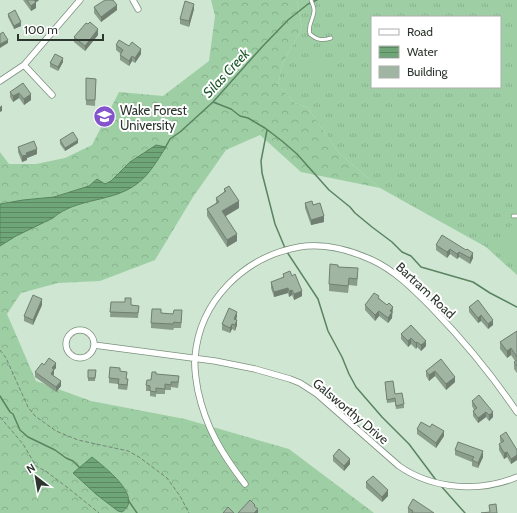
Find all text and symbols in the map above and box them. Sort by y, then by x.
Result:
scale bar [18,16,103,42]
legend [371,16,501,88]
text: 100 m [24,22,58,37]
text: Road [407,24,433,39]
water label: Silas Creek [199,44,254,101]
text: Water [407,44,438,59]
text: Building [407,64,449,79]
place label: Wake Forest University [120,102,187,133]
school or university icon: Wake Forest University [92,104,118,130]
street label: Bartram Road [393,258,459,322]
street label: Galsworthy Drive [310,375,392,448]
north arrow [16,457,56,497]
text: N [24,460,38,476]

